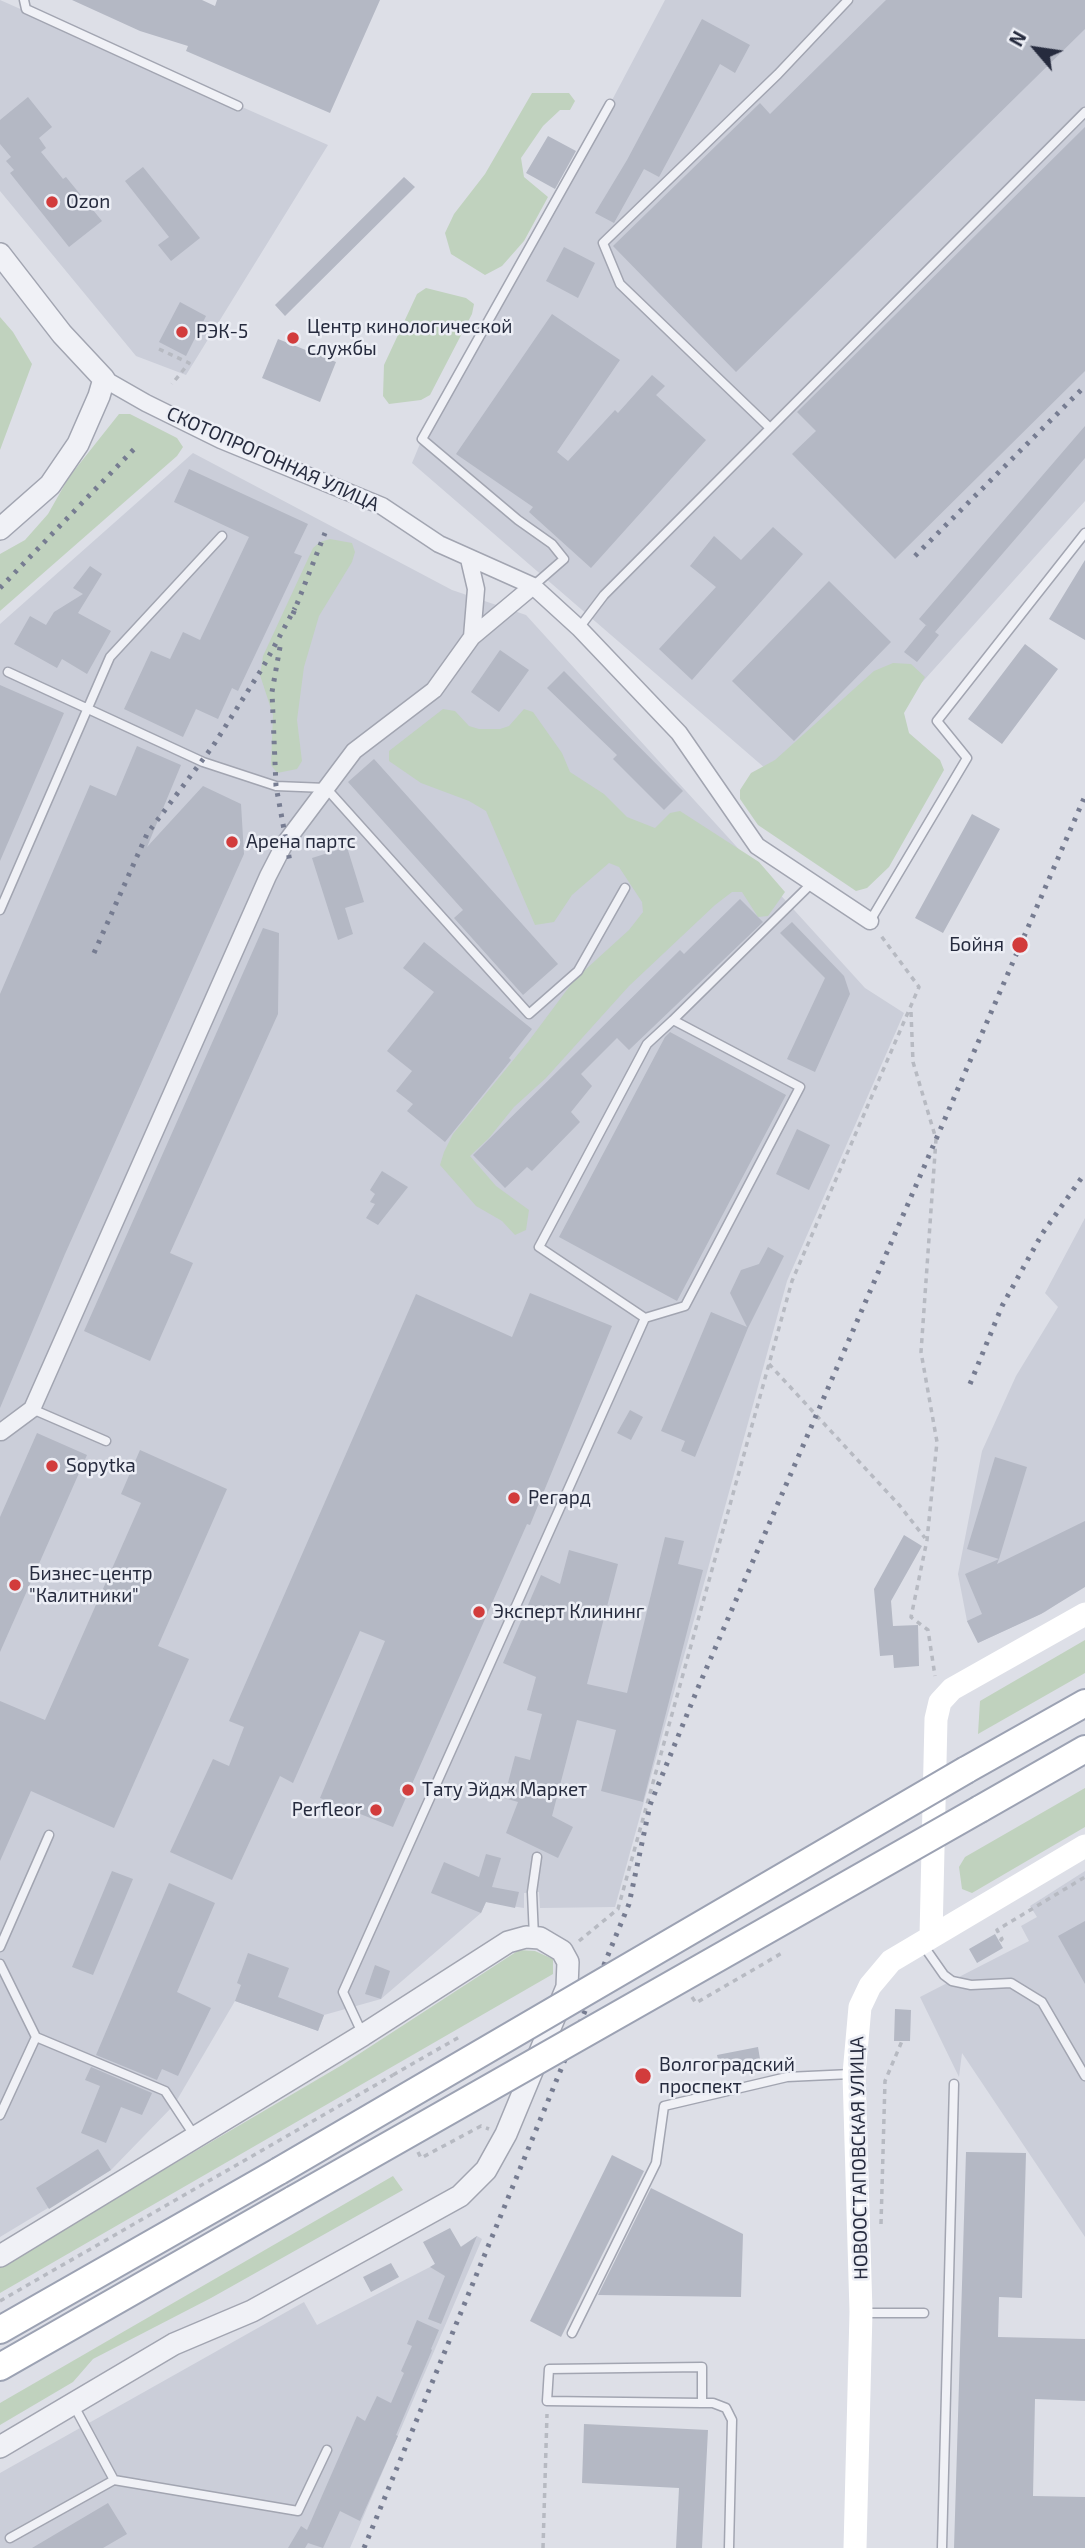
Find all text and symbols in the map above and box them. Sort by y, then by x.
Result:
north arrow [1001,14,1071,84]
text: N [1004,27,1031,50]
place label: Ozon [66,191,110,213]
marker: Ozon [44,194,60,210]
place label: Центр кинологической службы [307,316,512,360]
place label: РЭК-5 [196,321,248,343]
marker: РЭК-5 [174,324,190,340]
marker: Центр кинологической службы [285,330,301,346]
street label: СКОТОПРОГОННАЯ УЛИЦА [163,402,383,516]
place label: Арена партс [246,831,356,853]
marker: Арена партс [224,834,240,850]
place label: Бойня [949,934,1004,956]
marker: Бойня [1010,935,1030,955]
place label: Sopytka [66,1455,136,1477]
marker: Sopytka [44,1458,60,1474]
place label: Регард [528,1487,591,1509]
marker: Регард [506,1490,522,1506]
place label: Бизнес-центр "Калитники" [29,1563,153,1607]
marker: Бизнес-центр "Калитники" [7,1577,23,1593]
place label: Эксперт Клининг [493,1601,645,1623]
marker: Эксперт Клининг [471,1604,487,1620]
place label: Тату Эйдж Маркет [422,1779,587,1801]
marker: Тату Эйдж Маркет [400,1782,416,1798]
place label: Perfleor [292,1799,362,1821]
marker: Perfleor [368,1802,384,1818]
street label: НОВООСТАПОВСКАЯ УЛИЦА [845,2036,873,2280]
place label: Волгоградский проспект [659,2054,795,2098]
marker: Волгоградский проспект [633,2066,653,2086]

